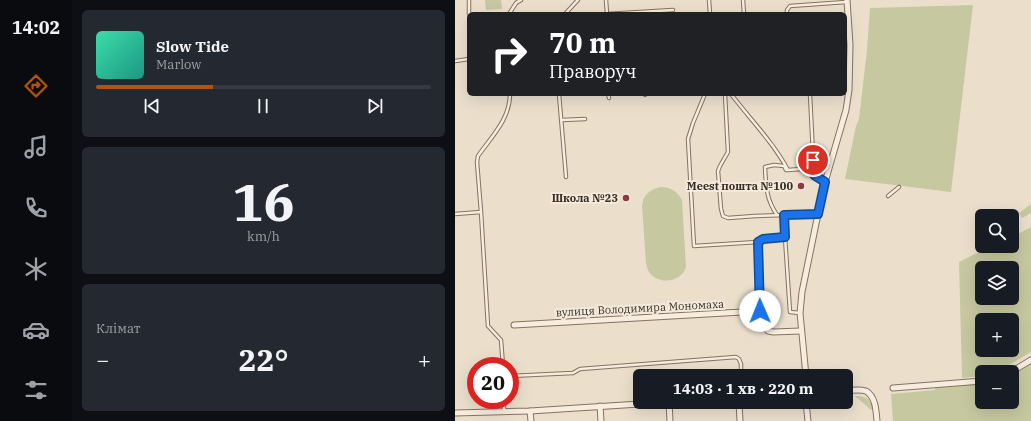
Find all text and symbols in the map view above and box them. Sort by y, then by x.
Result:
text: 14:02 [12,16,60,39]
text: 70 m [549,24,616,61]
icon: right [483,28,535,80]
text: Slow Tide [156,37,229,56]
text: Marlow [156,56,201,73]
text: Праворуч [549,60,637,83]
icon: directions [22,72,50,100]
icon: previous [141,95,163,117]
icon: pause [252,95,274,117]
icon: next [364,95,386,117]
icon: music [22,133,50,161]
pin [796,143,830,177]
icon: arrive [802,149,824,171]
text: 16 [232,168,295,235]
place label: Meest пошта №100 [687,179,793,193]
marker: Meest пошта №100 [796,181,806,191]
place label: Школа №23 [552,191,618,205]
marker: Школа №23 [621,193,631,203]
icon: phone [22,194,50,222]
map controls [975,209,1019,409]
button: search [975,209,1019,253]
text: km/h [247,228,280,245]
icon: climate [22,255,50,283]
button: layers [975,261,1019,305]
position arrow [739,290,781,332]
street label: вулиця Володимира Мономаха [555,297,725,319]
button: + [975,313,1019,357]
icon: car [22,316,50,344]
text: Клімат [96,320,141,337]
text: 22° [238,340,289,379]
text: − [96,345,109,374]
text: + [418,345,431,374]
speed limit sign: 20 [467,357,519,409]
button: − [975,365,1019,409]
icon: filters [22,376,50,404]
text: 14:03 · 1 хв · 220 m [673,379,813,398]

